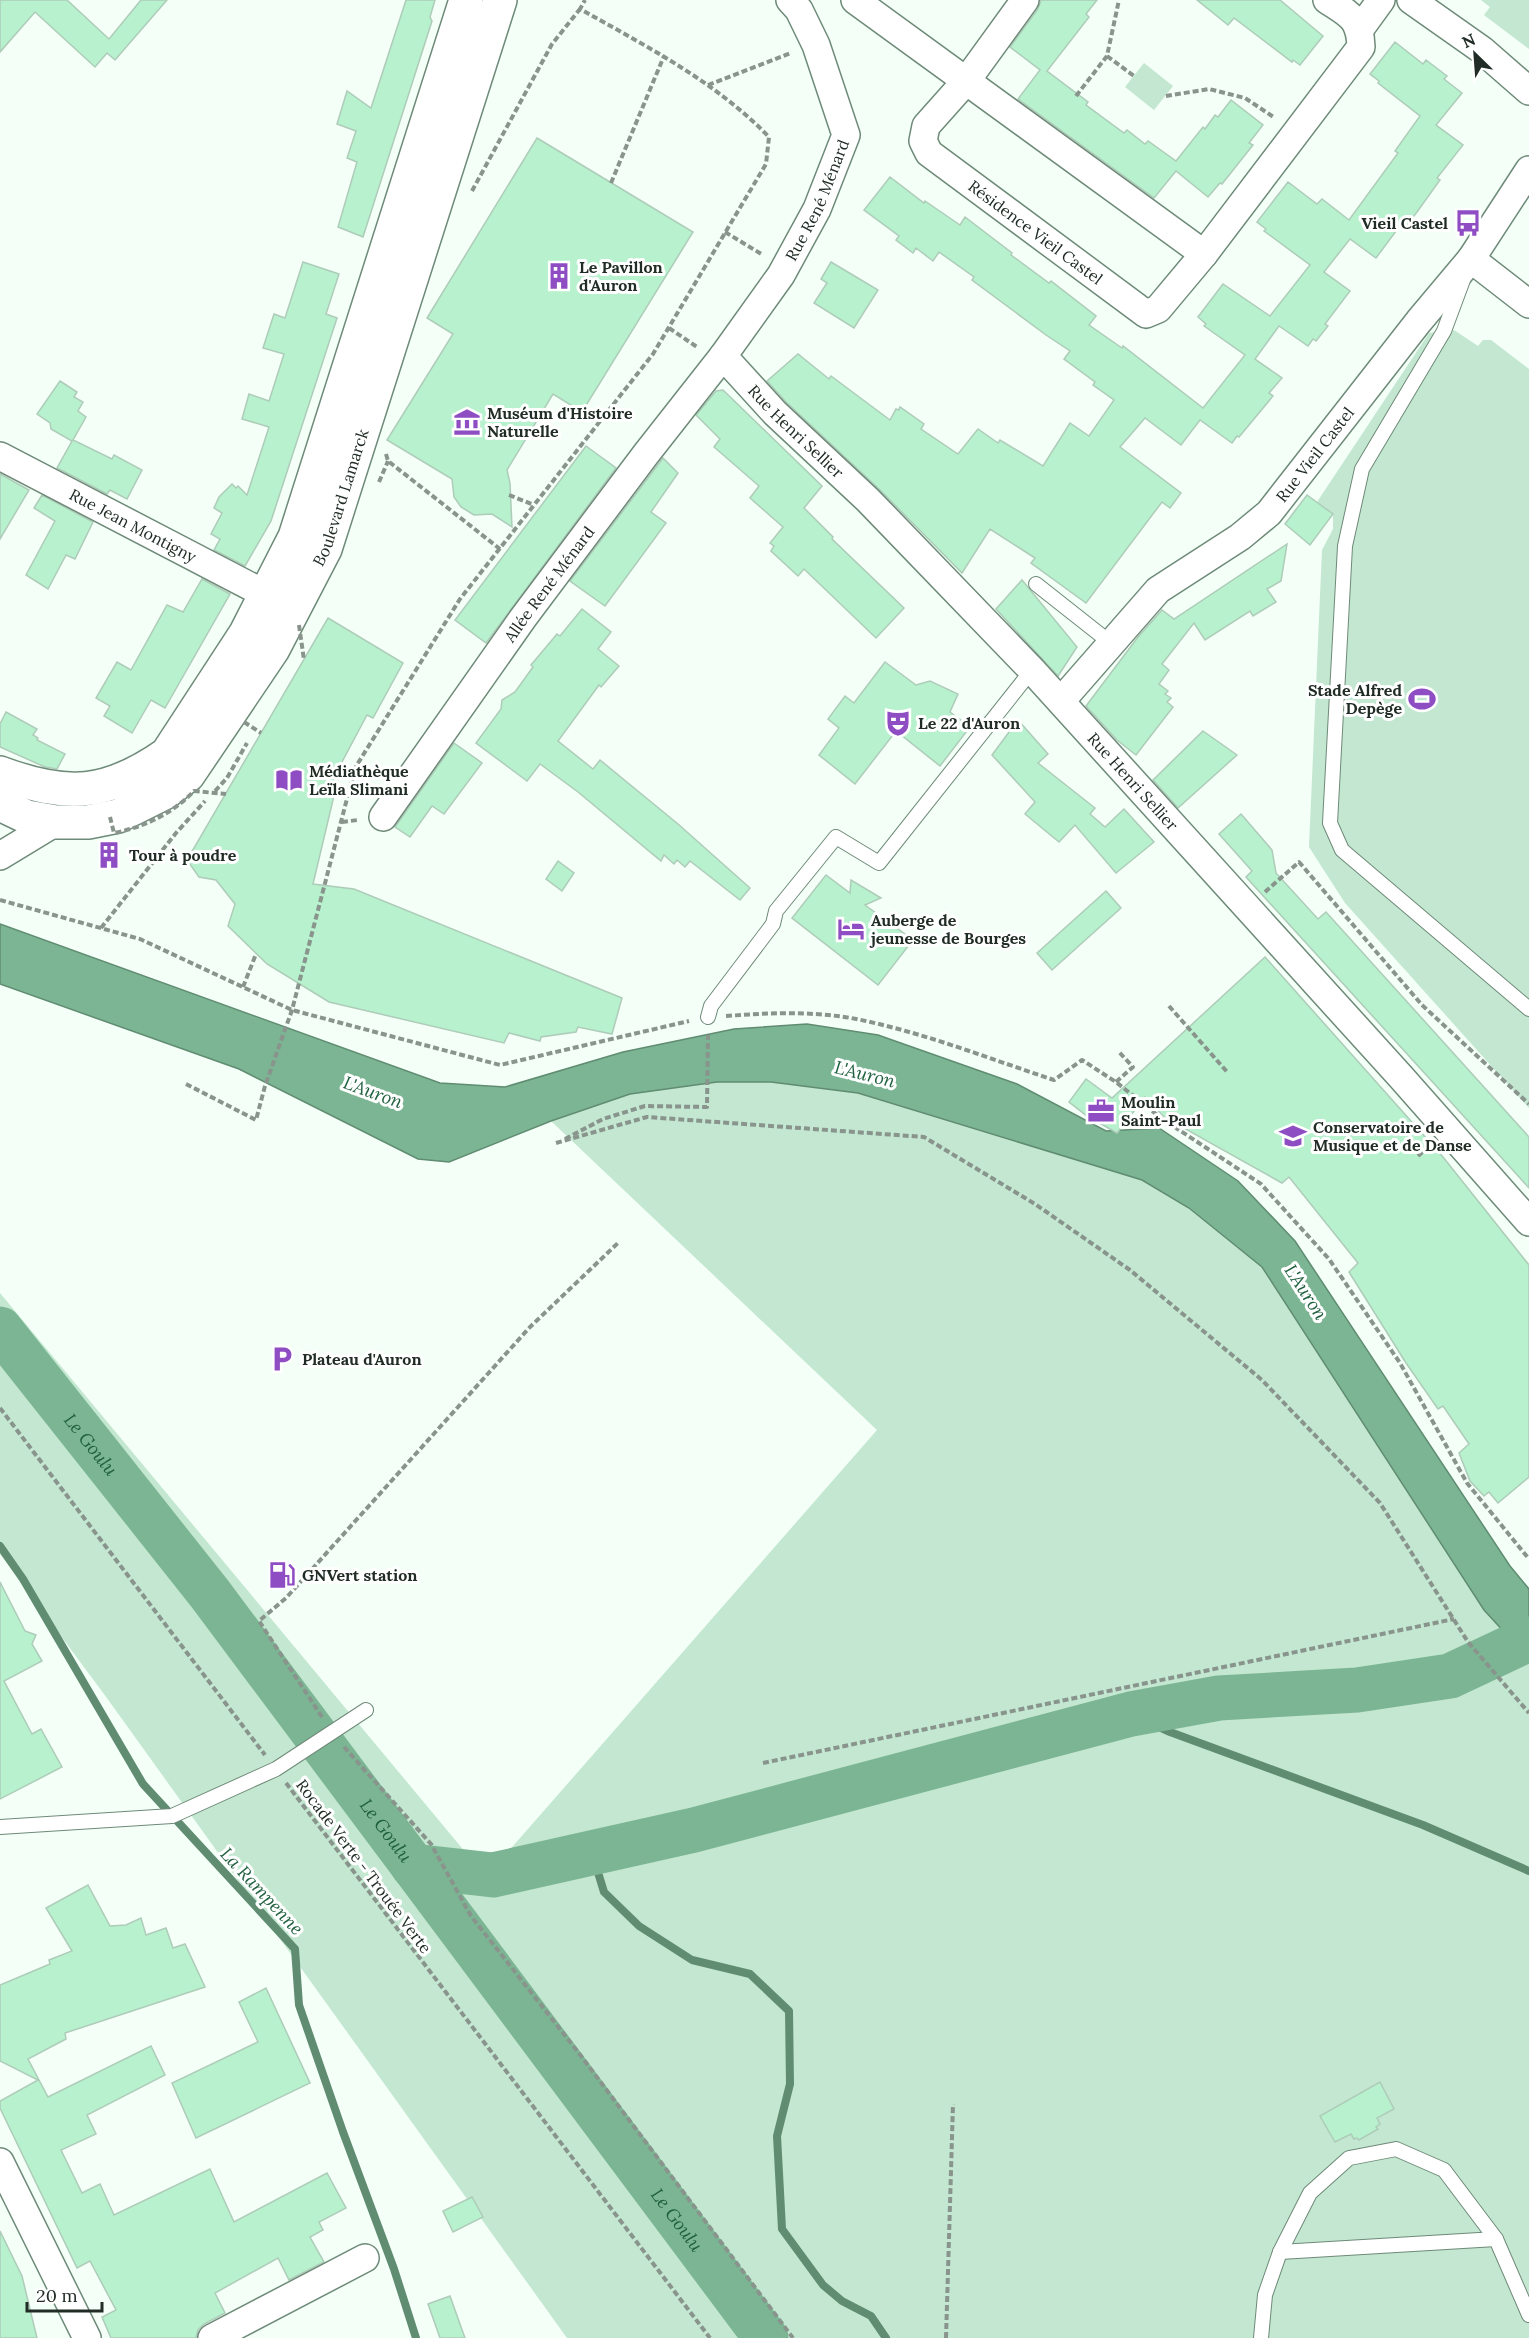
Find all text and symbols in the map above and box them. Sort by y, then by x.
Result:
north arrow [1445,24,1505,84]
text: N [1459,29,1478,52]
street label: Rue René Ménard [781,136,853,264]
street label: Résidence Vieil Castel [964,176,1107,289]
bus stop icon: Vieil Castel [1453,208,1483,238]
place label: Vieil Castel [1361,213,1448,233]
place label: Le Pavillon d'Auron [579,257,663,295]
building icon: Le Pavillon d'Auron [544,261,574,291]
street label: Rue Henri Sellier [744,381,848,482]
place label: Muséum d'Histoire Naturelle [487,403,633,441]
street label: Rue Vieil Castel [1271,403,1358,506]
museum icon: Muséum d'Histoire Naturelle [452,407,482,437]
street label: Boulevard Lamarck [308,426,373,569]
street label: Rue Jean Montigny [66,484,200,567]
street label: Allée René Ménard [499,522,599,647]
place label: Stade Alfred Depège [1308,680,1402,718]
sports icon: Stade Alfred Depège [1407,684,1437,714]
theatre icon: Le 22 d'Auron [883,708,913,738]
place label: Le 22 d'Auron [918,713,1020,733]
street label: Rue Henri Sellier [1083,728,1182,835]
place label: Médiathèque Leïla Slimani [309,761,409,799]
library icon: Médiathèque Leïla Slimani [274,765,304,795]
building icon: Tour à poudre [94,840,124,870]
place label: Tour à poudre [129,845,237,865]
place label: Auberge de jeunesse de Bourges [869,910,1026,948]
hotel icon: Auberge de jeunesse de Bourges [836,914,866,944]
water label: L'Auron [832,1055,898,1093]
water label: L'Auron [340,1071,406,1113]
place label: Moulin Saint-Paul [1121,1092,1201,1130]
office icon: Moulin Saint-Paul [1086,1096,1116,1126]
place label: Conservatoire de Musique et de Danse [1313,1117,1472,1155]
school or university icon: Conservatoire de Musique et de Danse [1278,1121,1308,1151]
water label: L'Auron [1280,1260,1332,1324]
parking icon: Plateau d'Auron [267,1344,297,1374]
place label: Plateau d'Auron [302,1349,422,1369]
water label: Le Goulu [60,1408,123,1480]
fuel station icon: GNVert station [267,1560,297,1590]
place label: GNVert station [302,1565,417,1585]
street label: Rocade Verte - Trouée Verte [292,1775,436,1957]
water label: Le Goulu [355,1794,418,1867]
water label: La Rampenne [216,1842,308,1940]
water label: Le Goulu [646,2183,709,2256]
scale bar [27,2275,102,2313]
text: 20 m [36,2284,78,2307]

